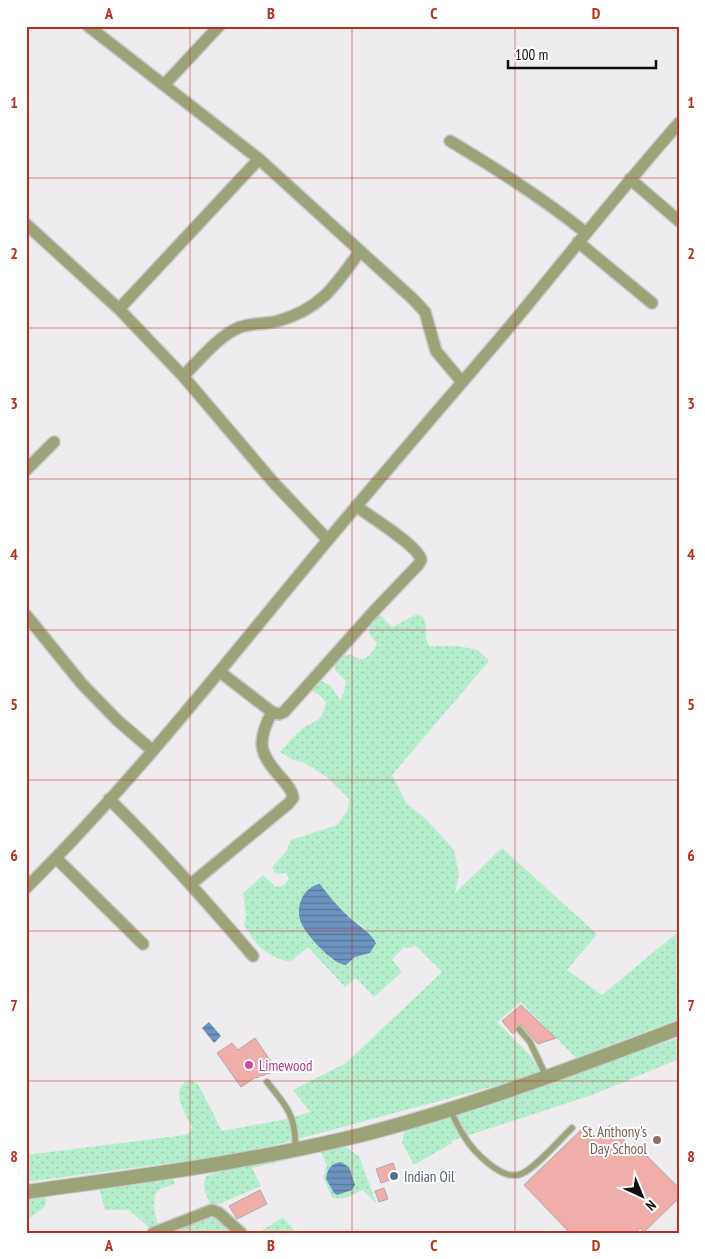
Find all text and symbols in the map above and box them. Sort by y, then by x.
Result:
text: A [104,3,114,23]
text: B [267,3,275,23]
text: C [430,3,438,23]
text: D [592,3,601,23]
scale bar [508,38,655,70]
text: 100 m [515,45,548,64]
text: 1 [10,92,18,112]
text: 1 [687,92,695,112]
text: 2 [10,243,18,263]
text: 2 [687,243,695,263]
text: 3 [10,393,18,413]
text: 3 [687,393,695,413]
text: 4 [10,544,18,564]
text: 4 [687,544,695,564]
text: 5 [10,694,18,714]
text: 5 [687,694,695,714]
text: 6 [10,845,18,865]
text: 6 [687,845,695,865]
text: 7 [10,995,18,1015]
text: 7 [687,995,695,1015]
place label: Limewood [259,1056,313,1075]
marker: Limewood [243,1059,255,1071]
place label: St. Anthony's Day School [582,1122,648,1158]
marker: St. Anthony's Day School [651,1134,663,1146]
text: 8 [10,1146,18,1166]
text: 8 [687,1146,695,1166]
place label: Indian Oil [404,1167,455,1186]
marker: Indian Oil [388,1170,400,1182]
north arrow [618,1172,668,1222]
text: N [642,1196,660,1214]
text: A [104,1235,114,1255]
text: B [267,1235,275,1255]
text: C [430,1235,438,1255]
text: D [592,1235,601,1255]

